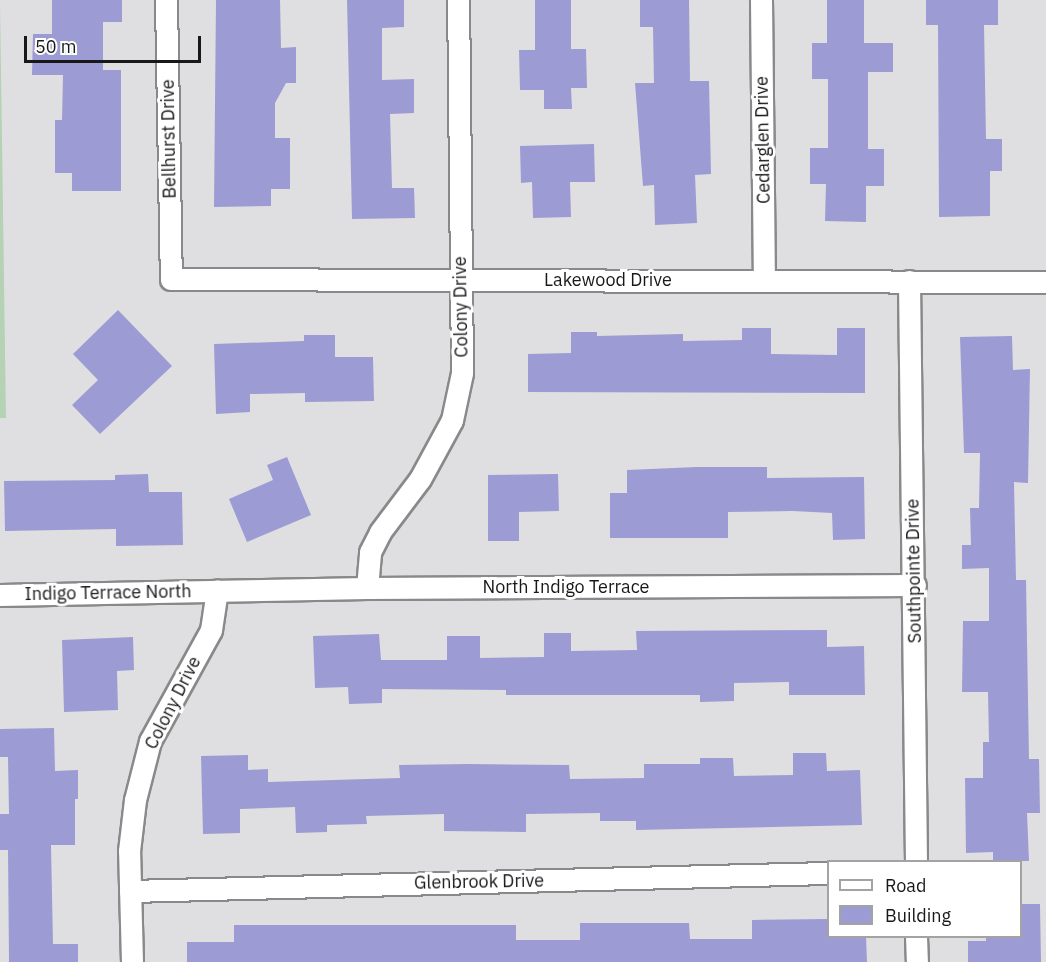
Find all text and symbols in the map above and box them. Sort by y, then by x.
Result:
scale bar [27,24,204,62]
text: 50 m [35,35,77,58]
street label: Cedarglen Drive [751,76,775,204]
street label: Bellhurst Drive [157,79,181,199]
street label: Colony Drive [449,256,473,358]
street label: Lakewood Drive [544,269,672,291]
street label: Southpointe Drive [902,498,926,644]
street label: North Indigo Terrace [483,576,649,598]
street label: Indigo Terrace North [24,581,192,605]
street label: Colony Drive [140,653,206,753]
legend [827,860,1022,938]
street label: Glenbrook Drive [414,870,544,894]
text: Road [885,874,926,897]
text: Building [885,904,951,927]

